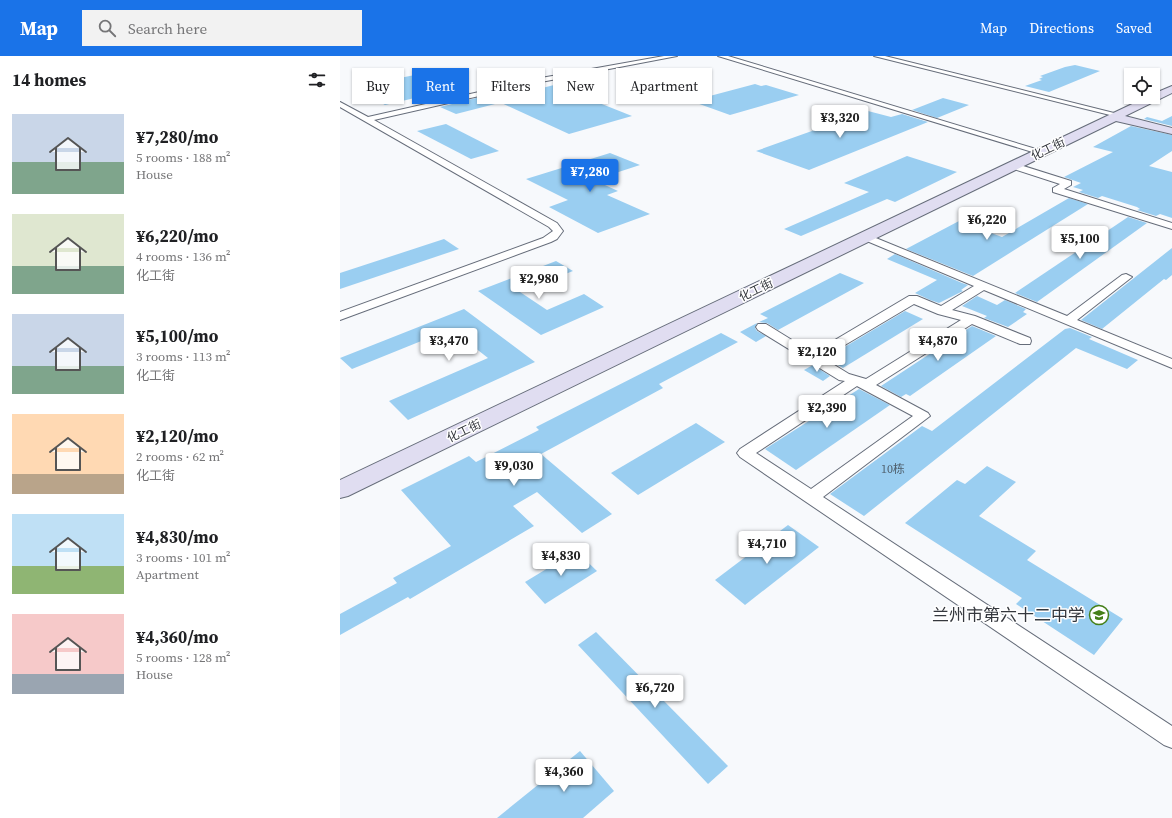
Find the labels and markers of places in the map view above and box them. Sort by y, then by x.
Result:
pin: ¥3,320 [807,105,873,139]
pin: ¥7,280 [557,159,623,193]
pin: ¥6,220 [954,207,1020,241]
pin: ¥5,100 [1047,226,1113,260]
pin: ¥2,980 [506,266,572,300]
pin: ¥3,470 [416,328,482,362]
pin: ¥4,870 [905,328,971,362]
pin: ¥2,120 [784,339,850,373]
pin: ¥2,390 [794,395,860,429]
pin: ¥9,030 [481,453,547,487]
pin: ¥4,710 [734,531,800,565]
pin: ¥4,830 [528,543,594,577]
place label: 兰州市第六十二中学 [932,603,1085,627]
school or university icon: 兰州市第六十二中学 [1088,604,1110,626]
pin: ¥6,720 [622,675,688,709]
pin: ¥4,360 [531,759,597,793]

